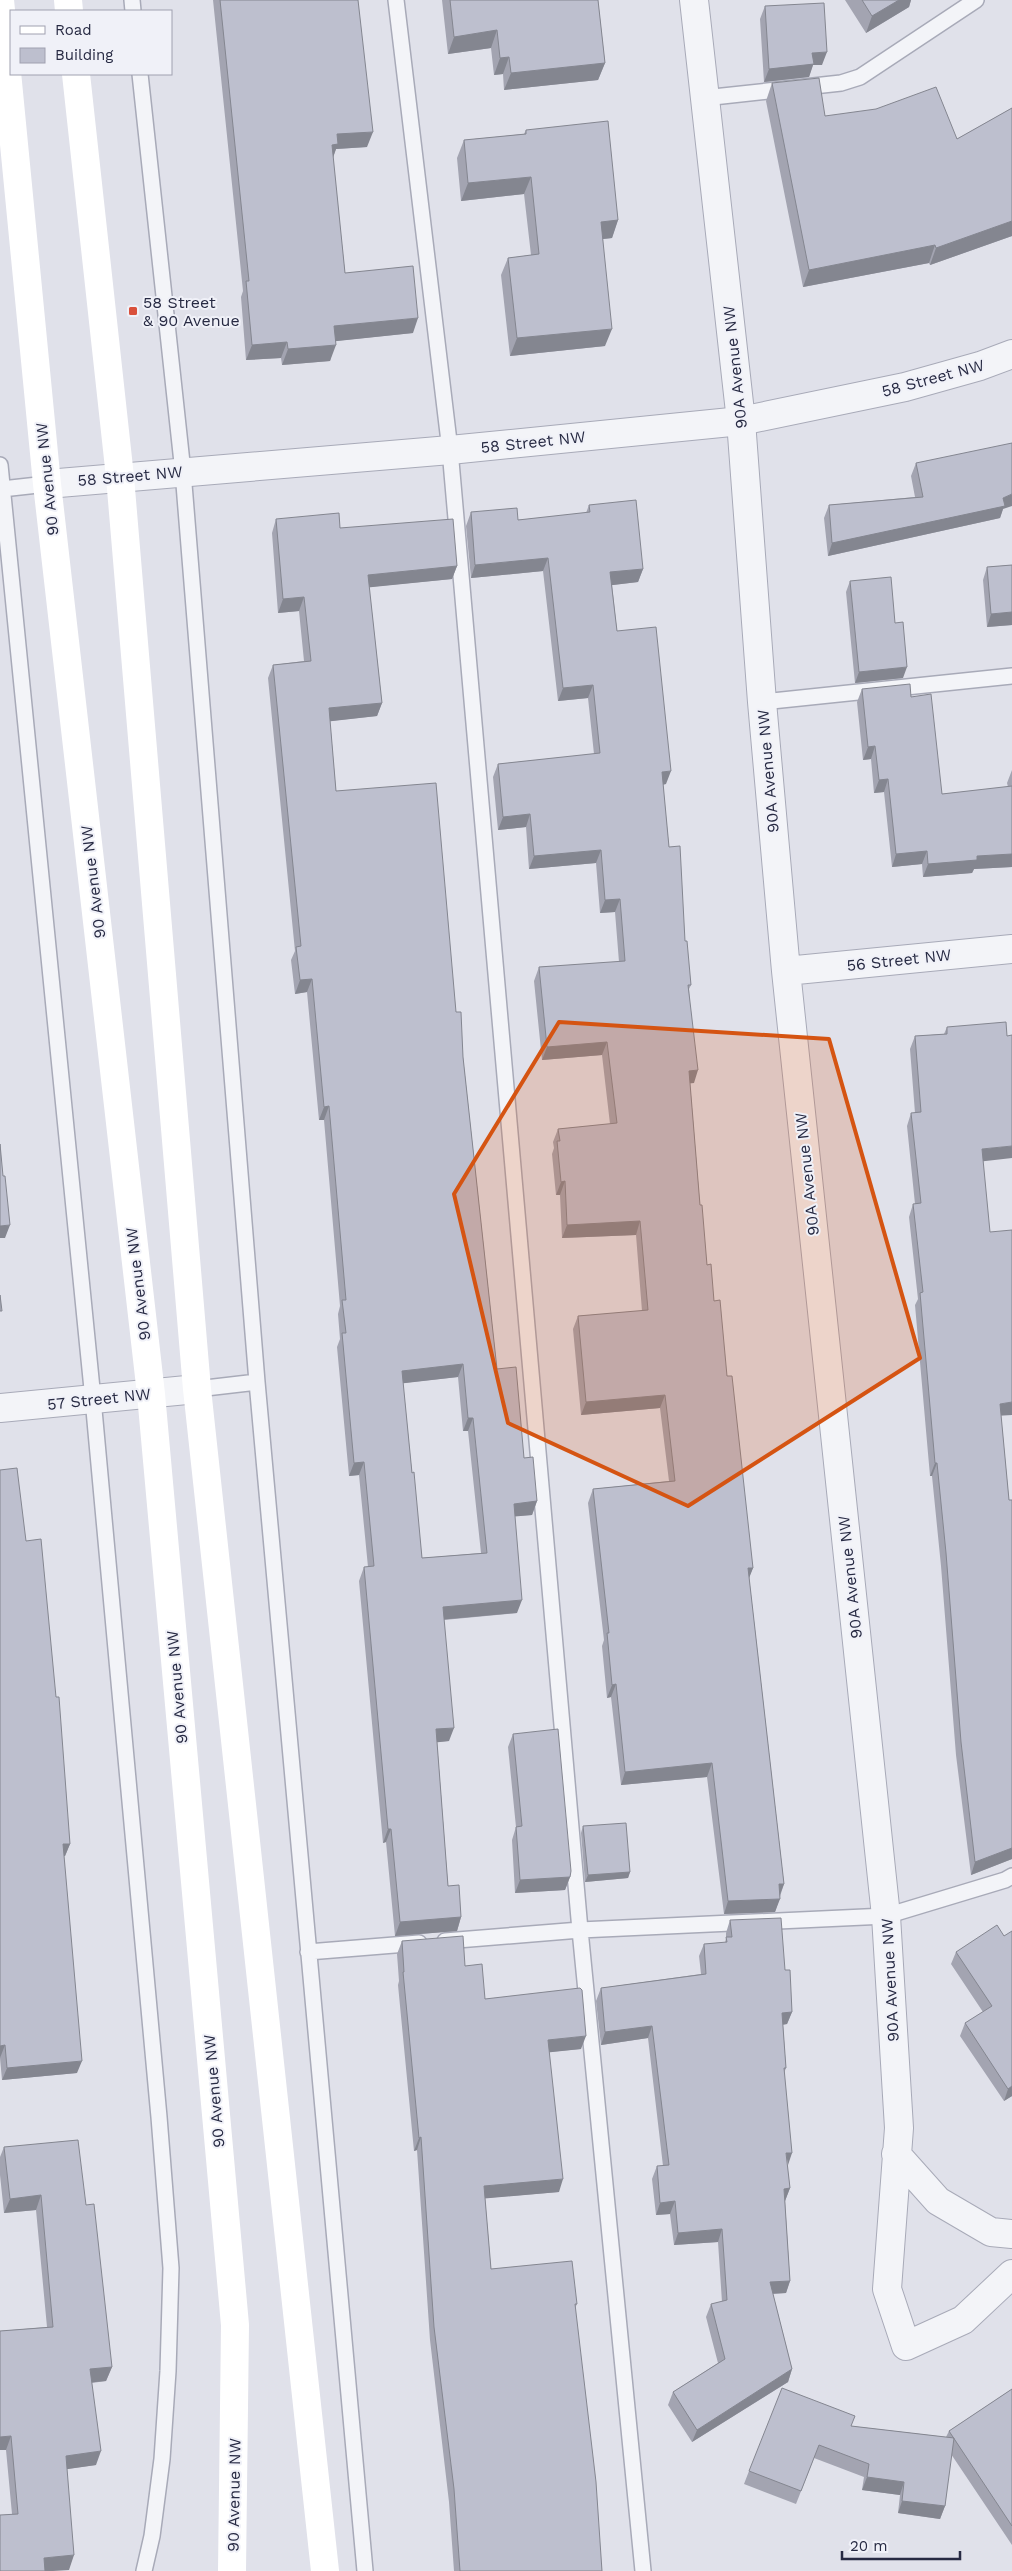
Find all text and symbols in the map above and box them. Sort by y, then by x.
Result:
legend [10,10,172,75]
text: Road [55,21,92,39]
text: Building [55,46,113,64]
place label: 58 Street & 90 Avenue [143,293,240,330]
street label: 90A Avenue NW [719,304,751,430]
marker: 58 Street & 90 Avenue [127,305,139,317]
street label: 58 Street NW [880,355,986,401]
street label: 90 Avenue NW [32,421,62,537]
street label: 58 Street NW [480,427,586,457]
street label: 58 Street NW [77,462,183,490]
street label: 90A Avenue NW [753,709,783,833]
street label: 90 Avenue NW [77,824,109,940]
street label: 56 Street NW [846,945,952,975]
street label: 90A Avenue NW [791,1111,823,1237]
street label: 90 Avenue NW [122,1226,154,1342]
street label: 57 Street NW [46,1384,152,1414]
street label: 90A Avenue NW [834,1514,866,1640]
street label: 90 Avenue NW [163,1629,191,1745]
street label: 90A Avenue NW [877,1918,903,2042]
street label: 90 Avenue NW [200,2033,228,2149]
street label: 90 Avenue NW [224,2438,244,2552]
scale bar [842,2528,960,2560]
text: 20 m [850,2537,888,2555]

